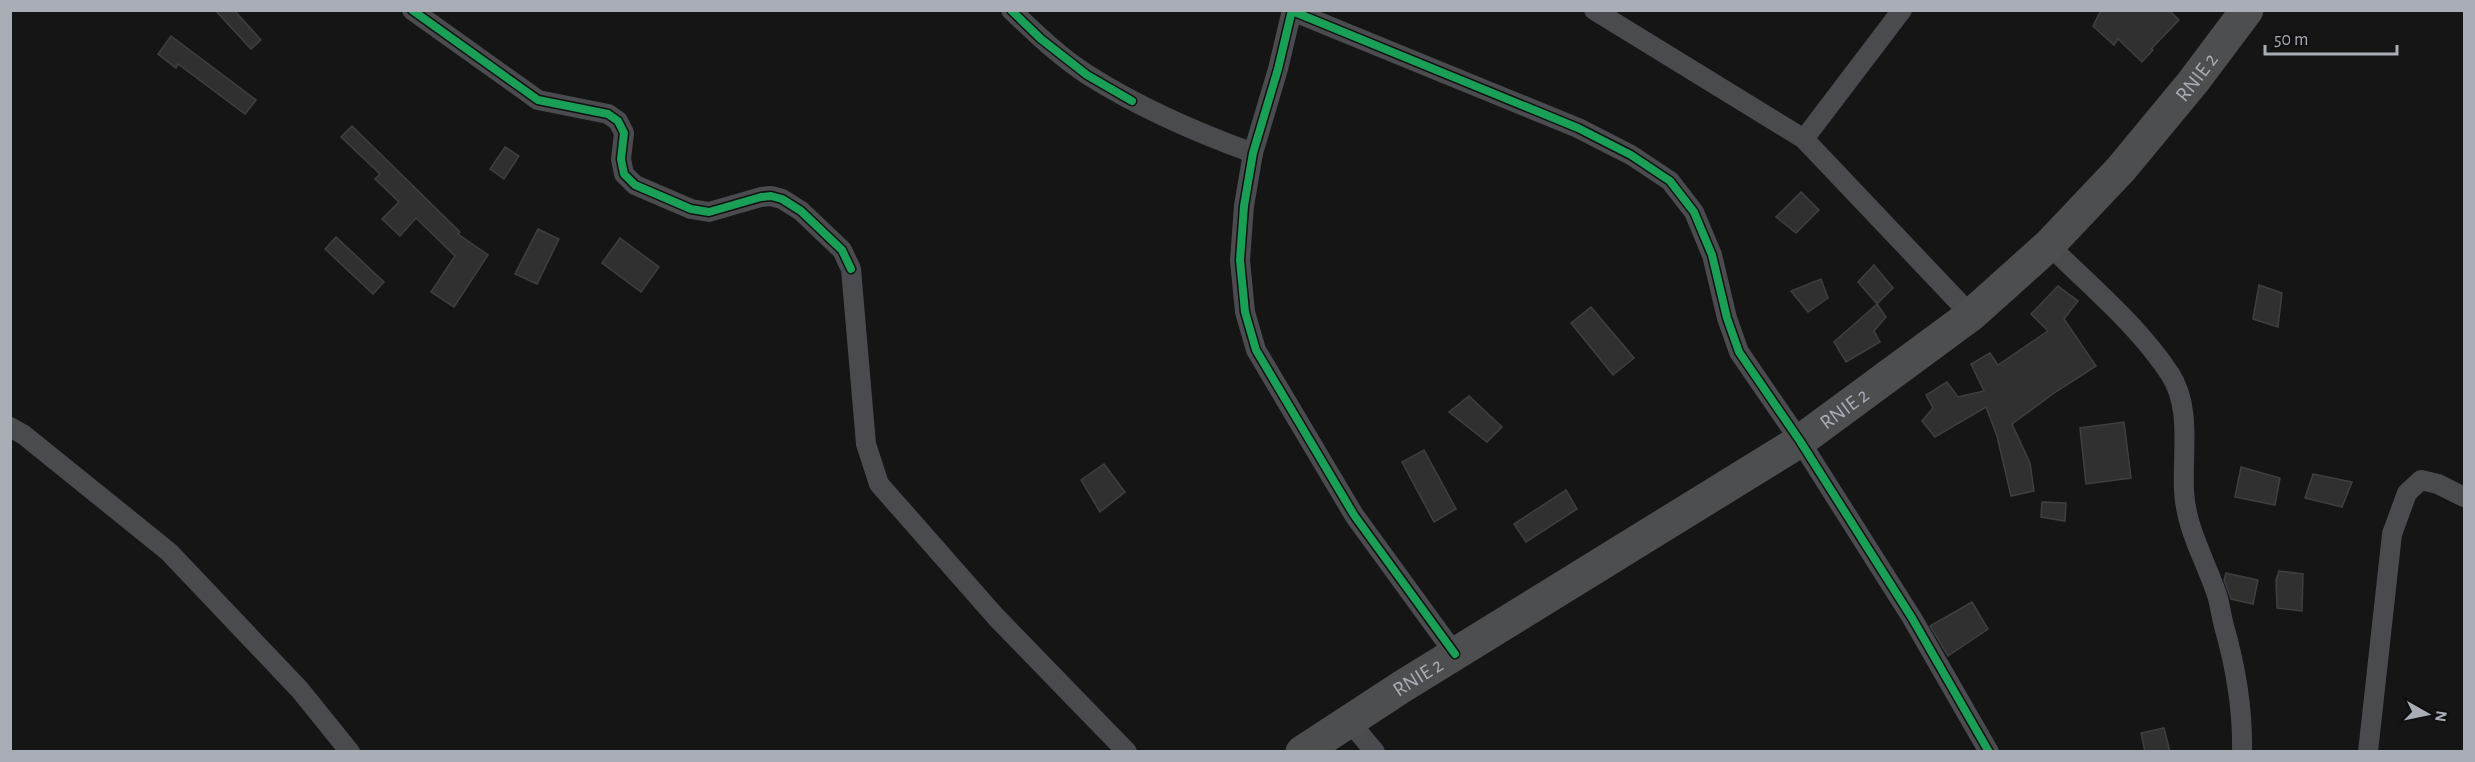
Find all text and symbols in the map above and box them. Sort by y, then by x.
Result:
scale bar [2265,18,2397,56]
text: 50 m [2274,31,2308,49]
street label: RNIE 2 [2172,49,2222,105]
street label: RNIE 2 [1816,384,1873,434]
street label: RNIE 2 [1389,654,1447,701]
north arrow [2397,684,2457,744]
text: N [2432,709,2450,723]

